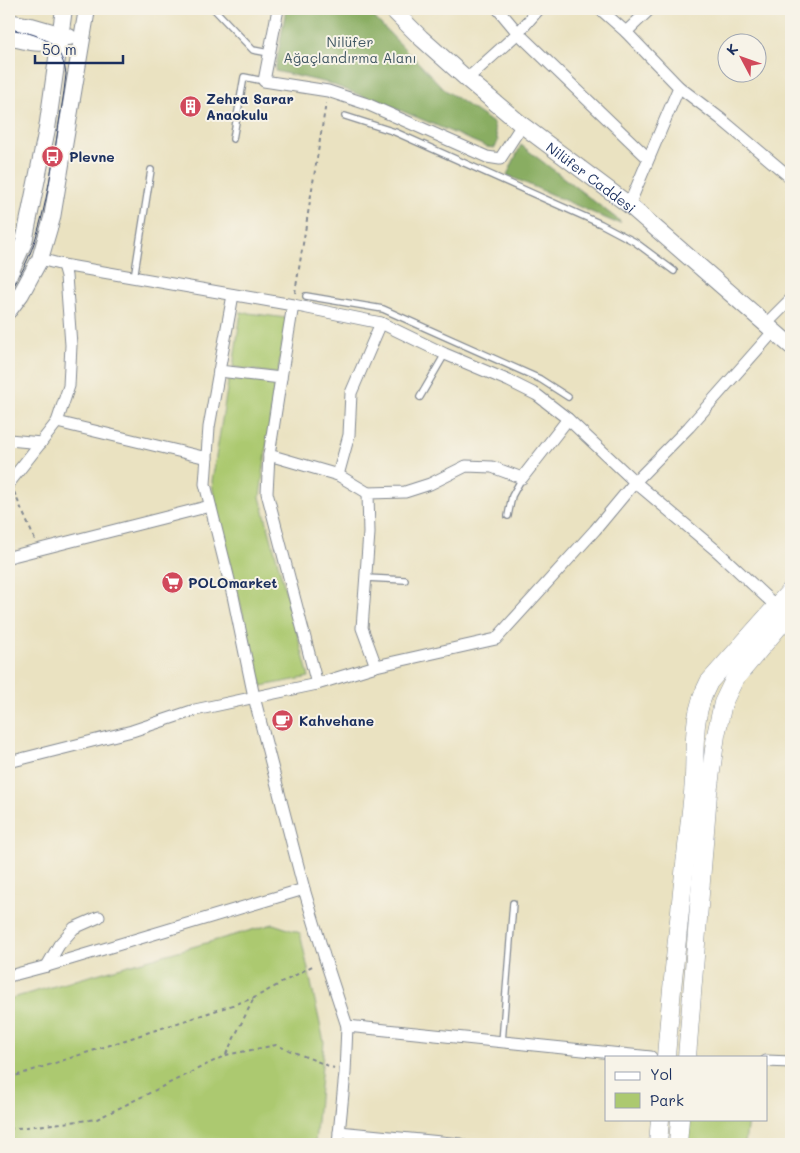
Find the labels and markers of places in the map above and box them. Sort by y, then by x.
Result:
place label: Zehra Sarar Anaokulu [206,89,294,124]
building icon: Zehra Sarar Anaokulu [178,94,202,118]
bus stop icon: Plevne [41,144,65,168]
place label: Plevne [69,147,115,166]
supermarket icon: POLOmarket [160,570,184,594]
place label: POLOmarket [188,573,278,592]
cafe icon: Kahvehane [271,708,295,732]
place label: Kahvehane [299,711,374,730]

